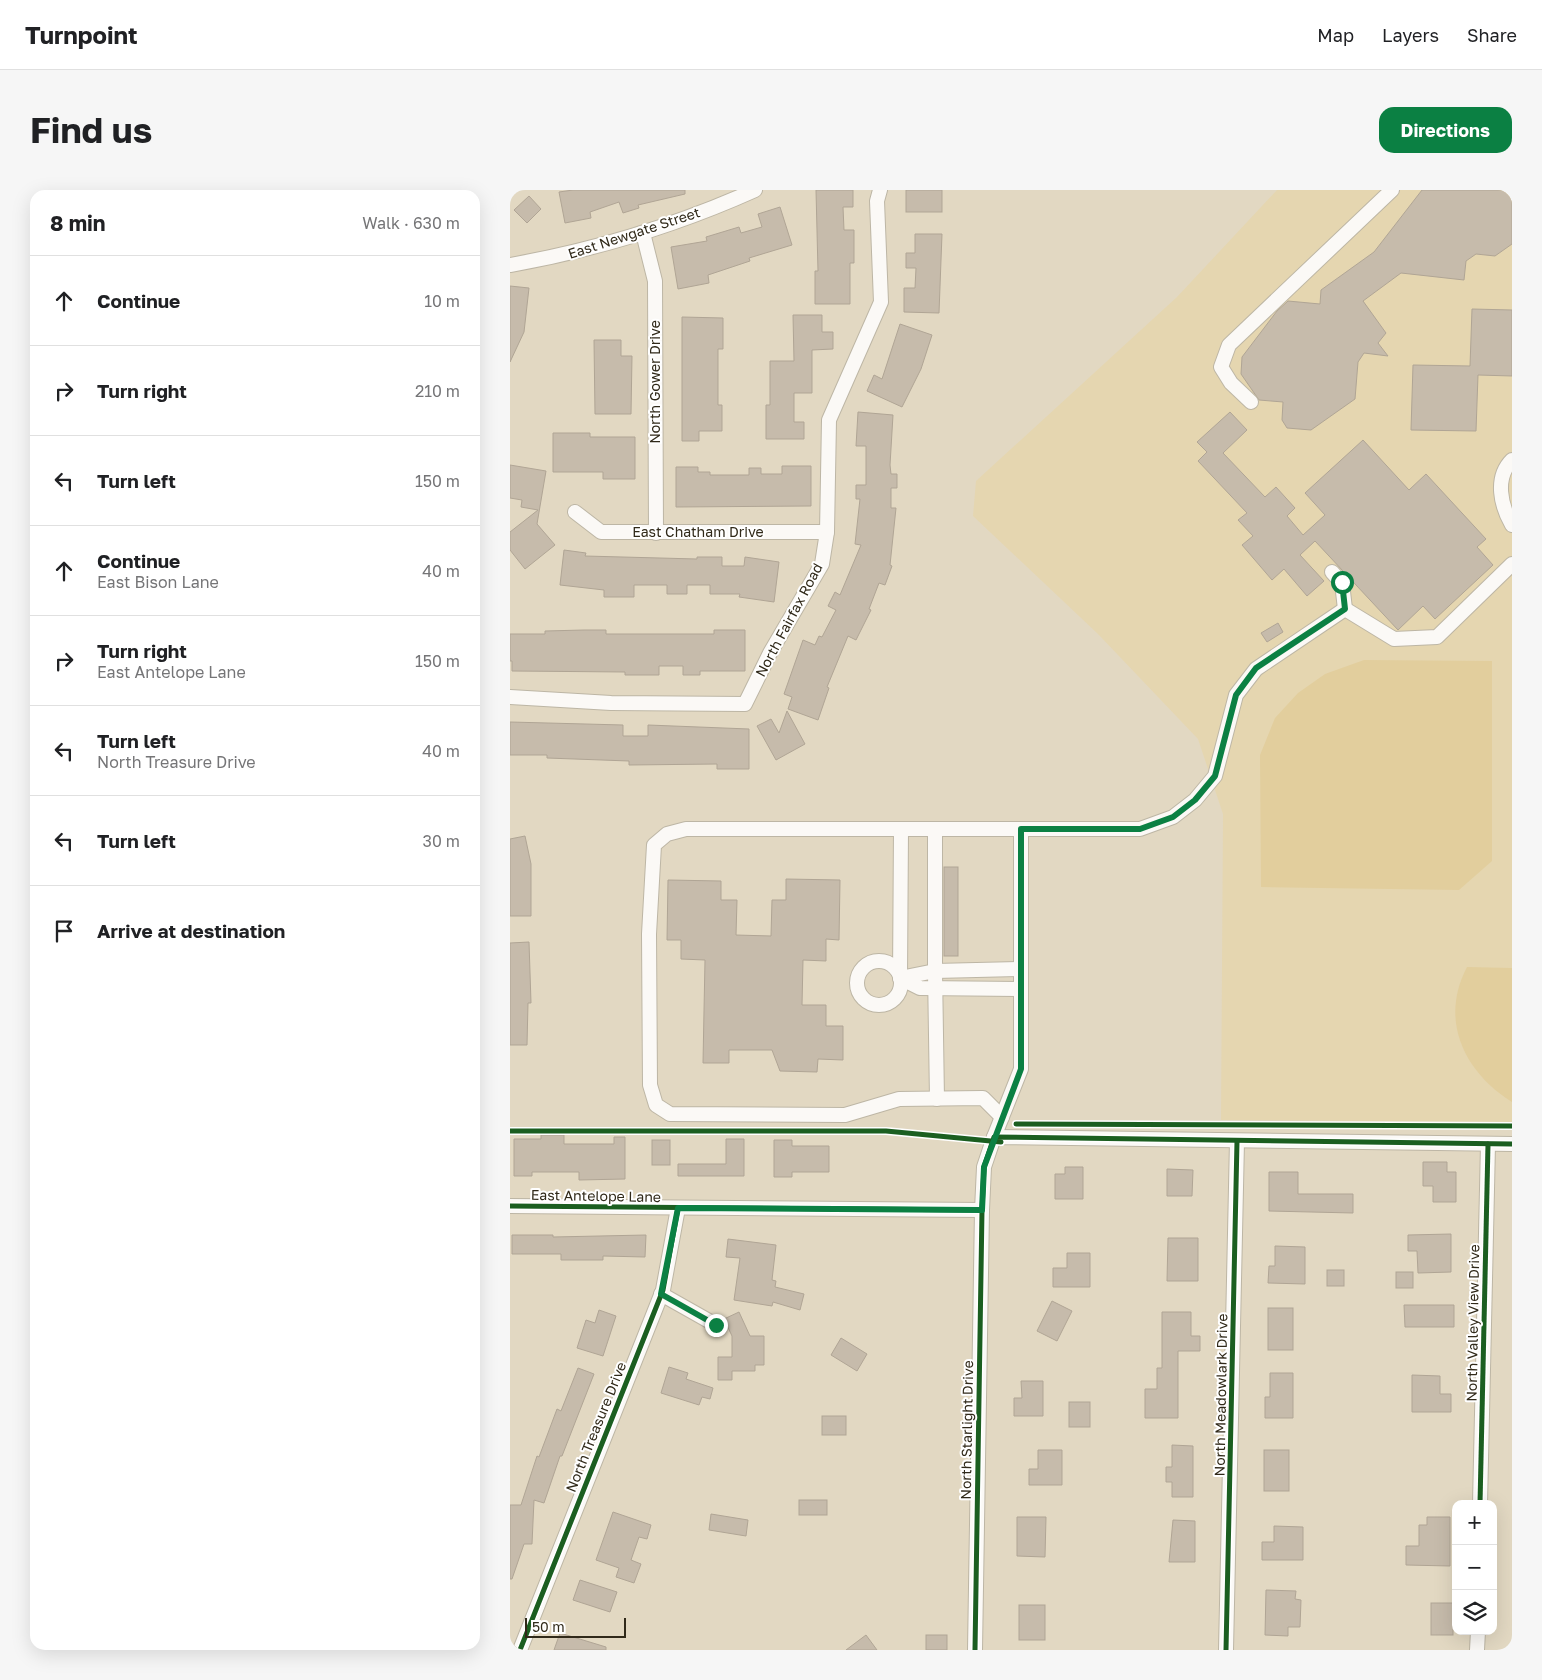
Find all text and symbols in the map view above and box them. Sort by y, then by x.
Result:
text: Turnpoint [25,20,138,49]
text: Map [1317,24,1354,46]
text: Layers [1382,24,1439,46]
text: Share [1467,24,1517,46]
button: Directions [1379,107,1512,153]
text: Find us [30,109,152,151]
street label: East Newgate Street [566,203,702,262]
text: 8 min [50,210,106,236]
text: Walk · 630 m [362,213,460,233]
icon: ahead [50,287,78,315]
text: Continue [97,289,180,312]
text: 10 m [424,291,460,311]
street label: North Gower Drive [646,320,663,444]
icon: right [50,377,78,405]
text: Turn right [97,379,187,402]
text: 210 m [415,381,460,401]
icon: left [50,467,78,495]
text: Turn left [97,469,176,492]
text: 150 m [415,471,460,491]
street label: East Chatham Drive [632,523,764,540]
text: Continue [97,549,180,572]
icon: ahead [50,557,78,585]
street label: North Fairfax Road [751,560,826,679]
text: 40 m [422,561,460,581]
route start [1331,571,1354,594]
text: East Bison Lane [97,572,219,592]
text: Turn right [97,639,187,662]
icon: right [50,647,78,675]
text: 150 m [415,651,460,671]
text: East Antelope Lane [97,662,246,682]
text: Turn left [97,729,176,752]
icon: left [50,737,78,765]
text: 40 m [422,741,460,761]
text: North Treasure Drive [97,752,256,772]
icon: left [50,827,78,855]
text: Turn left [97,829,176,852]
text: 30 m [423,831,460,851]
icon: arrive [50,917,78,945]
text: Arrive at destination [97,919,285,942]
street label: East Antelope Lane [531,1186,661,1205]
street label: North Valley View Drive [1463,1244,1482,1402]
street label: North Meadowlark Drive [1211,1313,1230,1476]
route end [705,1314,728,1337]
street label: North Treasure Drive [562,1359,629,1494]
street label: North Starlight Drive [957,1360,976,1500]
map controls [1452,1500,1497,1635]
button: + [1452,1500,1497,1545]
button: − [1452,1545,1497,1590]
button: layers [1452,1590,1497,1635]
scale bar [525,1615,626,1638]
text: 50 m [532,1618,565,1635]

